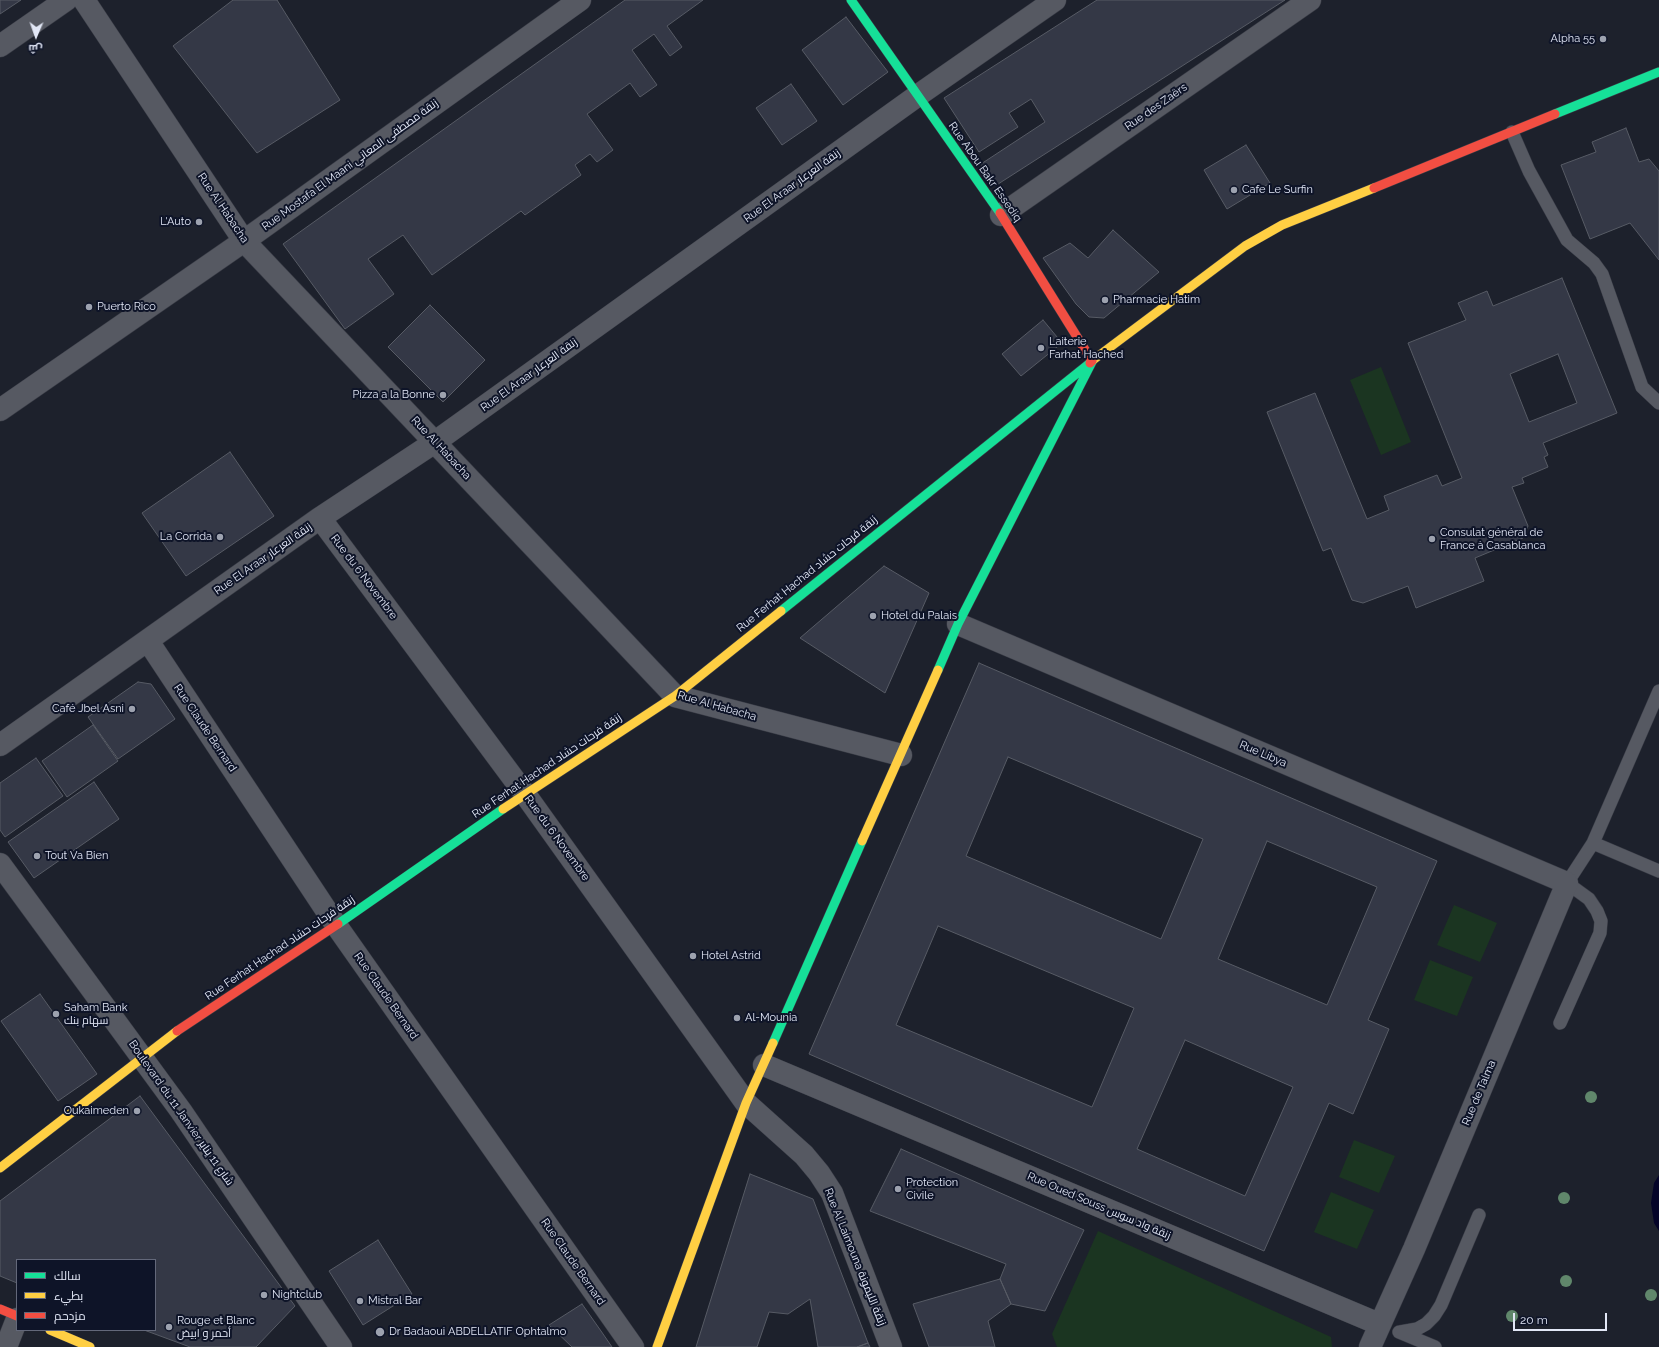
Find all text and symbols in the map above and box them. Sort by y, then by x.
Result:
north arrow [16,16,56,56]
place label: Alpha 55 [1551,32,1595,46]
marker: Alpha 55 [1598,34,1608,44]
text: ش [28,42,43,55]
street label: Rue des Zaërs [1122,81,1190,133]
street label: Rue Mostafa El Maani زنقة مصطفى المعاني [259,97,441,233]
street label: Rue Abou Bakr Essediq [946,120,1024,224]
street label: Rue El Araar زنقة العرعار [741,146,843,226]
street label: Rue Al Habacha [195,171,251,245]
place label: Cafe Le Surfin [1242,183,1313,197]
marker: Cafe Le Surfin [1229,185,1239,195]
place label: L'Auto [160,215,191,229]
marker: L'Auto [194,217,204,227]
place label: Pharmacie Hatim [1113,293,1200,307]
marker: Pharmacie Hatim [1100,295,1110,305]
place label: Puerto Rico [97,300,156,314]
marker: Puerto Rico [84,302,94,312]
street label: Rue El Araar زنقة العرعار [478,335,580,415]
place label: Laiterie Farhat Hached [1049,335,1123,361]
marker: Laiterie Farhat Hached [1036,343,1046,353]
place label: Pizza a la Bonne [352,388,435,402]
marker: Pizza a la Bonne [438,390,448,400]
street label: Rue Al Habacha [408,414,474,482]
street label: Rue Ferhat Hachad زنقة فرحات حشاد [734,513,880,635]
street label: Rue El Araar زنقة العرعار [212,520,314,598]
place label: Consulat général de France à Casablanca [1440,526,1545,552]
place label: La Corrida [160,530,212,544]
marker: La Corrida [215,532,225,542]
street label: Rue du 6 Novembre [328,532,400,622]
marker: Consulat général de France à Casablanca [1427,534,1437,544]
place label: Hotel du Palais [881,609,957,623]
marker: Hotel du Palais [868,611,878,621]
street label: Rue Claude Bernard [171,682,239,774]
street label: Rue Al Habacha [676,688,758,724]
place label: Café Jbel Asni [52,702,124,716]
marker: Café Jbel Asni [127,704,137,714]
street label: Rue Ferhat Hachad زنقة فرحات حشاد [470,711,624,821]
street label: Rue Libya [1237,738,1289,770]
street label: Rue du 6 Novembre [522,793,592,883]
place label: Tout Va Bien [45,849,108,863]
marker: Tout Va Bien [32,851,42,861]
street label: Rue Ferhat Hachad زنقة فرحات حشاد [203,893,357,1003]
place label: Hotel Astrid [701,949,761,963]
street label: Rue Claude Bernard [351,950,421,1042]
marker: Hotel Astrid [688,951,698,961]
place label: Saham Bank سهام بنك [64,1001,128,1027]
marker: Saham Bank سهام بنك [51,1009,61,1019]
place label: Al-Mounia [745,1011,797,1025]
marker: Al-Mounia [732,1013,742,1023]
street label: Boulevard du 11 Janvier شارع 11 يناير [126,1038,236,1188]
street label: Rue de Talma [1459,1058,1499,1128]
place label: Oukaimeden [64,1104,129,1118]
marker: Oukaimeden [132,1106,142,1116]
street label: Rue Oued Souss زنقة واد سوس [1025,1170,1173,1242]
place label: Protection Civile [906,1176,958,1202]
marker: Protection Civile [893,1184,903,1194]
street label: Rue Al Laimouna زنقة الليمونة [821,1186,889,1328]
street label: Rue Claude Bernard [538,1216,608,1308]
legend [16,1259,156,1331]
text: سالك [54,1269,81,1283]
place label: Nightclub [272,1288,322,1302]
text: بطيء [54,1289,83,1303]
marker: Nightclub [259,1290,269,1300]
place label: Mistral Bar [368,1294,422,1308]
marker: Mistral Bar [355,1296,365,1306]
scale bar [1515,1305,1609,1331]
text: مزدحم [54,1309,86,1323]
text: 20 m [1520,1313,1548,1327]
place label: Rouge et Blanc أحمر و ابيض [177,1314,255,1340]
marker: Rouge et Blanc أحمر و ابيض [164,1322,174,1332]
place label: Dr Badaoui ABDELLATIF Ophtalmo [389,1325,566,1339]
marker: Dr Badaoui ABDELLATIF Ophtalmo [374,1326,386,1338]

